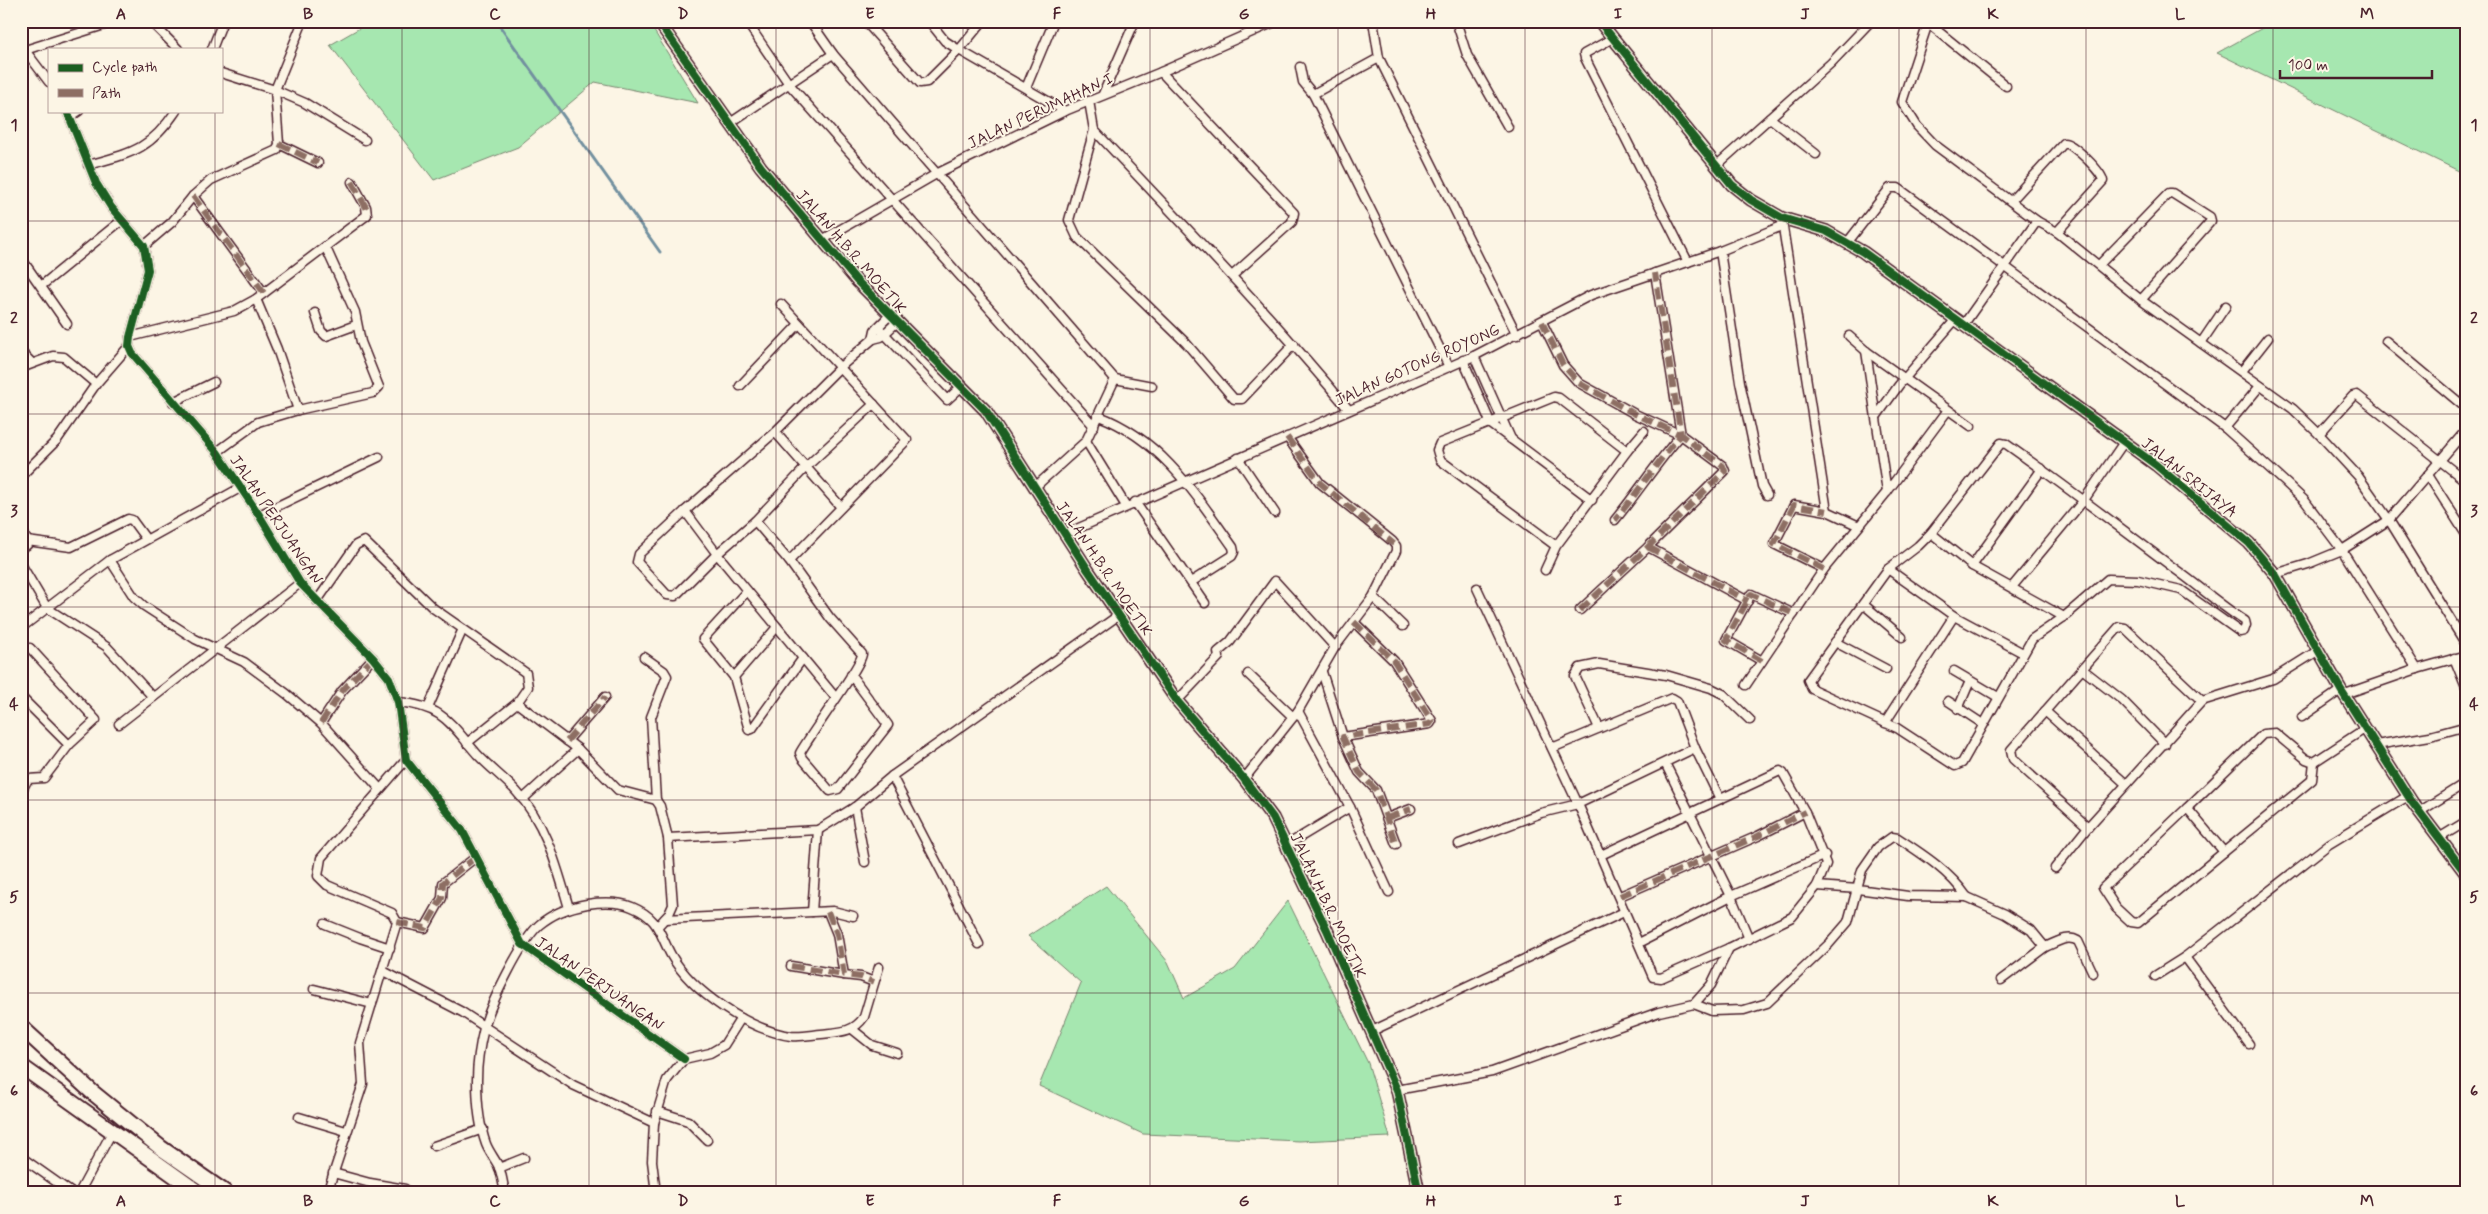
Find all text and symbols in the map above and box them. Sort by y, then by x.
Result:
text: A [116,4,126,25]
text: B [303,4,313,25]
text: C [489,4,501,25]
text: D [677,4,689,25]
text: E [865,4,875,25]
text: F [1053,4,1062,25]
text: G [1239,4,1250,25]
text: H [1426,4,1437,25]
text: I [1614,4,1623,25]
text: J [1800,4,1810,25]
text: K [1987,4,1999,25]
text: L [2175,4,2186,25]
text: M [2360,4,2374,25]
legend [48,48,222,112]
scale bar [2280,48,2433,80]
text: 100 m [2288,56,2328,76]
text: Cycle path [92,58,157,78]
street label: JALAN PERUMAHAN I [965,68,1117,154]
text: Path [92,84,121,104]
text: 1 [10,115,18,136]
text: 1 [2470,115,2478,136]
street label: JALAN H.B.R. MOETIK [791,185,911,319]
text: 2 [10,308,18,329]
text: 2 [2470,308,2478,329]
street label: JALAN GOTONG ROYONG [1332,319,1504,411]
street label: JALAN SRIJAYA [2137,433,2241,523]
street label: JALAN PERJUANGAN [225,451,327,589]
street label: JALAN H.B.R. MOETIK [1051,497,1157,640]
text: 3 [10,501,18,522]
text: 3 [2470,501,2478,522]
text: 4 [9,694,19,715]
text: 4 [2469,694,2479,715]
street label: JALAN H.B.R. MOETIK [1285,829,1371,982]
text: 5 [9,887,19,908]
text: 5 [2469,887,2479,908]
street label: JALAN PERJUANGAN [531,932,668,1037]
text: 6 [10,1081,18,1102]
text: 6 [2470,1081,2478,1102]
text: A [116,1191,126,1212]
text: B [303,1191,313,1212]
text: C [489,1191,501,1212]
text: D [677,1191,689,1212]
text: E [865,1191,875,1212]
text: F [1053,1191,1062,1212]
text: G [1239,1191,1250,1212]
text: H [1426,1191,1437,1212]
text: I [1614,1191,1623,1212]
text: J [1800,1191,1810,1212]
text: K [1987,1191,1999,1212]
text: L [2175,1191,2186,1212]
text: M [2360,1191,2374,1212]

